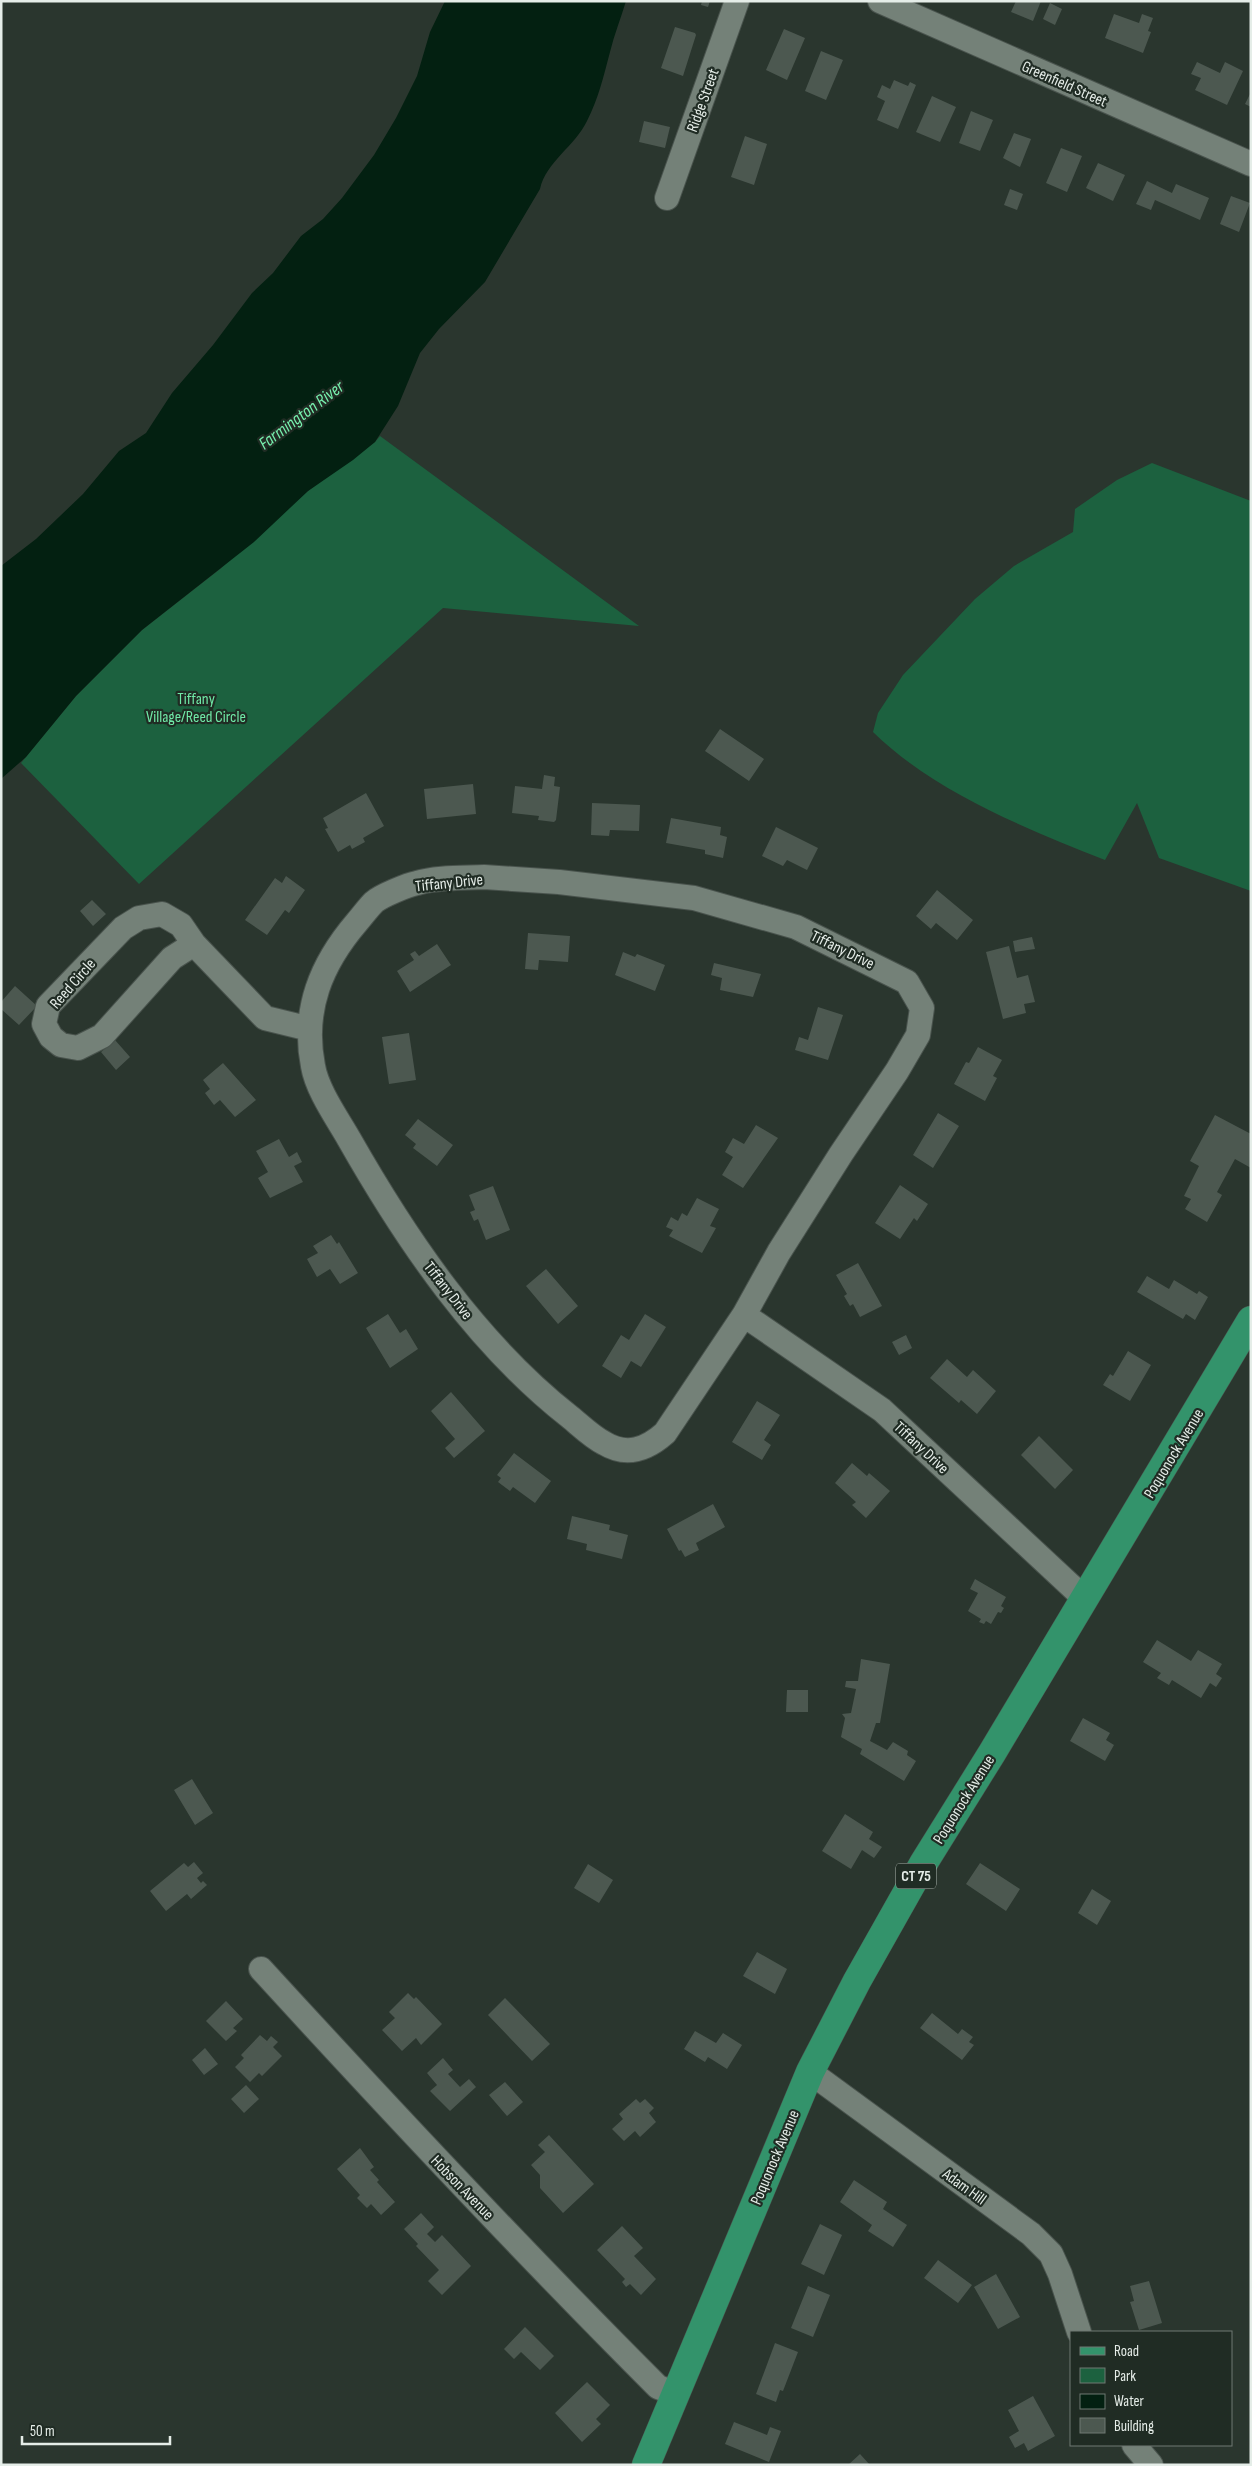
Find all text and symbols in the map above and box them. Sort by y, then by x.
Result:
street label: Greenfield Street [1019,57,1110,112]
street label: Ridge Street [683,66,724,135]
water label: Farmington River [255,376,349,454]
park label: Tiffany Village/Reed Circle [146,690,246,727]
street label: Tiffany Drive [414,870,484,896]
street label: Tiffany Drive [808,927,877,974]
street label: Reed Circle [46,955,100,1013]
street label: Tiffany Drive [419,1258,476,1324]
street label: Poquonock Avenue [1140,1406,1208,1502]
street label: Tiffany Drive [890,1418,952,1478]
street label: Poquonock Avenue [929,1752,999,1848]
road number: CT 75 [896,1864,936,1888]
street label: Poquonock Avenue [747,2107,804,2208]
street label: Hobson Avenue [426,2152,497,2224]
street label: Adam Hill [938,2164,990,2209]
legend [1070,2331,1232,2446]
text: Road [1114,2342,1139,2361]
text: Park [1114,2367,1136,2386]
text: Water [1114,2392,1145,2411]
scale bar [22,2414,170,2446]
text: Building [1114,2417,1154,2436]
text: 50 m [30,2422,55,2441]

